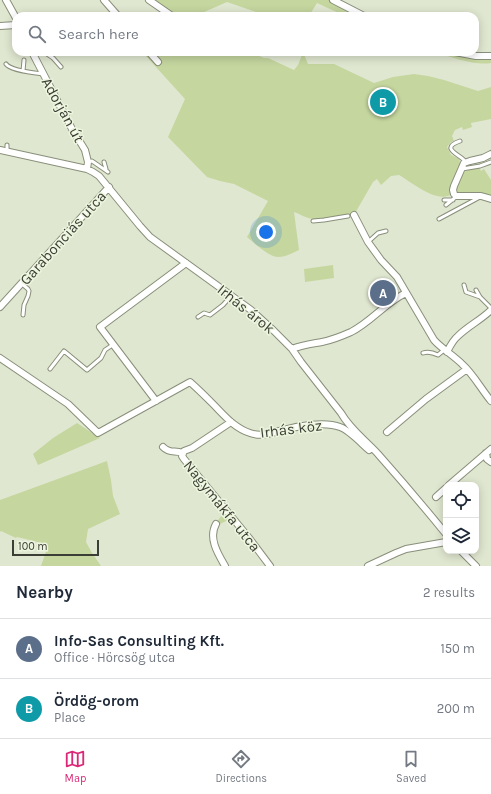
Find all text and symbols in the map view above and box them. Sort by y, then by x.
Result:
search box [12,12,479,56]
icon: search [26,23,48,45]
text: Search here [58,25,139,43]
street label: Adorján út [38,74,88,146]
pin: B [370,87,396,117]
street label: Garabonciás utca [16,187,110,289]
your location [256,222,276,242]
pin: A [370,278,396,308]
street label: Irhás árok [214,280,278,338]
street label: Irhás köz [259,416,323,442]
street label: Nagymákfa utca [180,457,264,555]
map controls [443,482,479,554]
button: locate [443,482,479,518]
button: layers [443,518,479,554]
scale bar [12,538,99,557]
text: 100 m [18,540,48,553]
text: Nearby [16,582,73,602]
text: 2 results [423,585,475,600]
text: Info-Sas Consulting Kft. [54,632,224,650]
text: A [25,641,33,656]
text: 150 m [440,641,475,656]
text: Office · Hörcsög utca [54,650,175,665]
text: Ördög-orom [54,692,139,710]
text: B [25,701,33,716]
text: 200 m [437,701,475,716]
text: Place [54,710,85,725]
tab: Map [64,748,86,785]
tab: Directions [215,748,267,785]
tab: Saved [396,748,427,785]

